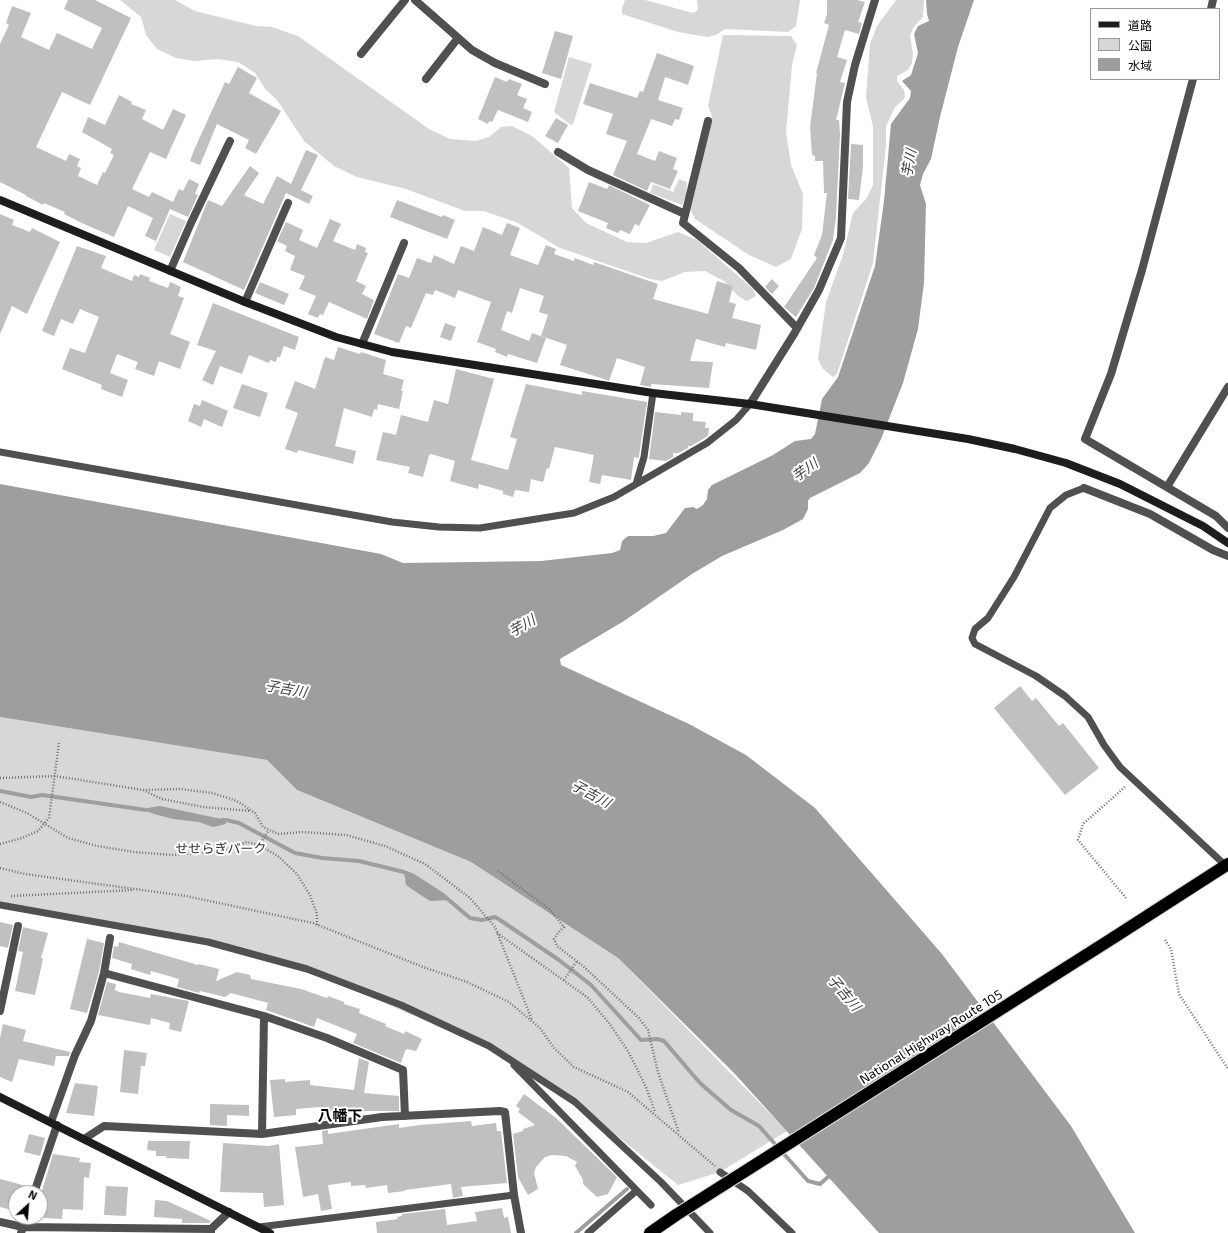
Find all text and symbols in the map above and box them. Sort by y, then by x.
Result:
legend [1090,8,1220,80]
text: 道路 [1128,18,1152,32]
text: 公園 [1128,38,1152,52]
text: 水域 [1128,58,1152,72]
water label: 芋川 [898,148,920,178]
water label: 芋川 [789,455,821,485]
water label: 芋川 [506,612,538,640]
water label: 子吉川 [264,677,308,701]
water label: 子吉川 [569,777,613,811]
park label: せせらぎパーク [176,841,266,857]
water label: 子吉川 [824,972,864,1014]
street label: National Highway Route 105 [857,987,1005,1087]
district label: 八幡下 [318,1107,362,1125]
north arrow [8,1185,48,1225]
text: N [27,1187,39,1202]

